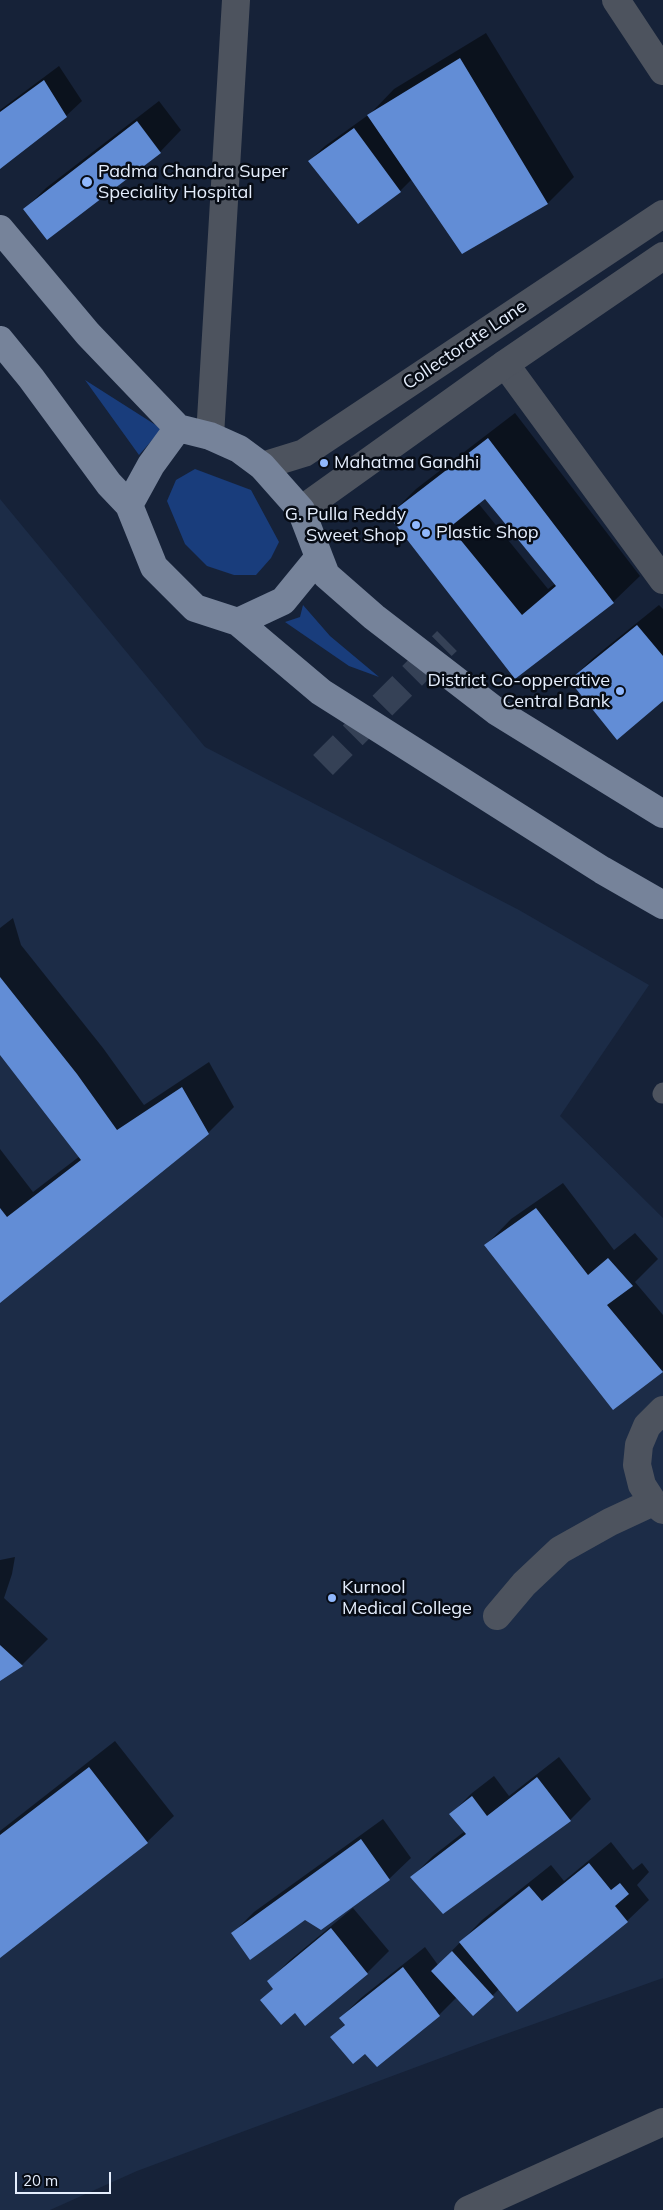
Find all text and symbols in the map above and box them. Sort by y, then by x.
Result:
place label: Padma Chandra Super Speciality Hospital [98,161,288,203]
marker: Padma Chandra Super Speciality Hospital [80,175,94,189]
street label: Collectorate Lane [399,296,531,394]
place label: Mahatma Gandhi [334,452,479,474]
marker: Mahatma Gandhi [318,457,330,469]
place label: G. Pulla Reddy Sweet Shop [285,504,406,546]
marker: G. Pulla Reddy Sweet Shop [410,519,422,531]
place label: Plastic Shop [436,522,539,544]
marker: Plastic Shop [420,527,432,539]
place label: District Co-opperative Central Bank [427,670,610,712]
marker: District Co-opperative Central Bank [614,685,626,697]
place label: Kurnool Medical College [342,1577,472,1620]
marker: Kurnool Medical College [326,1592,338,1604]
scale bar [18,2162,114,2194]
text: 20 m [23,2171,58,2190]

